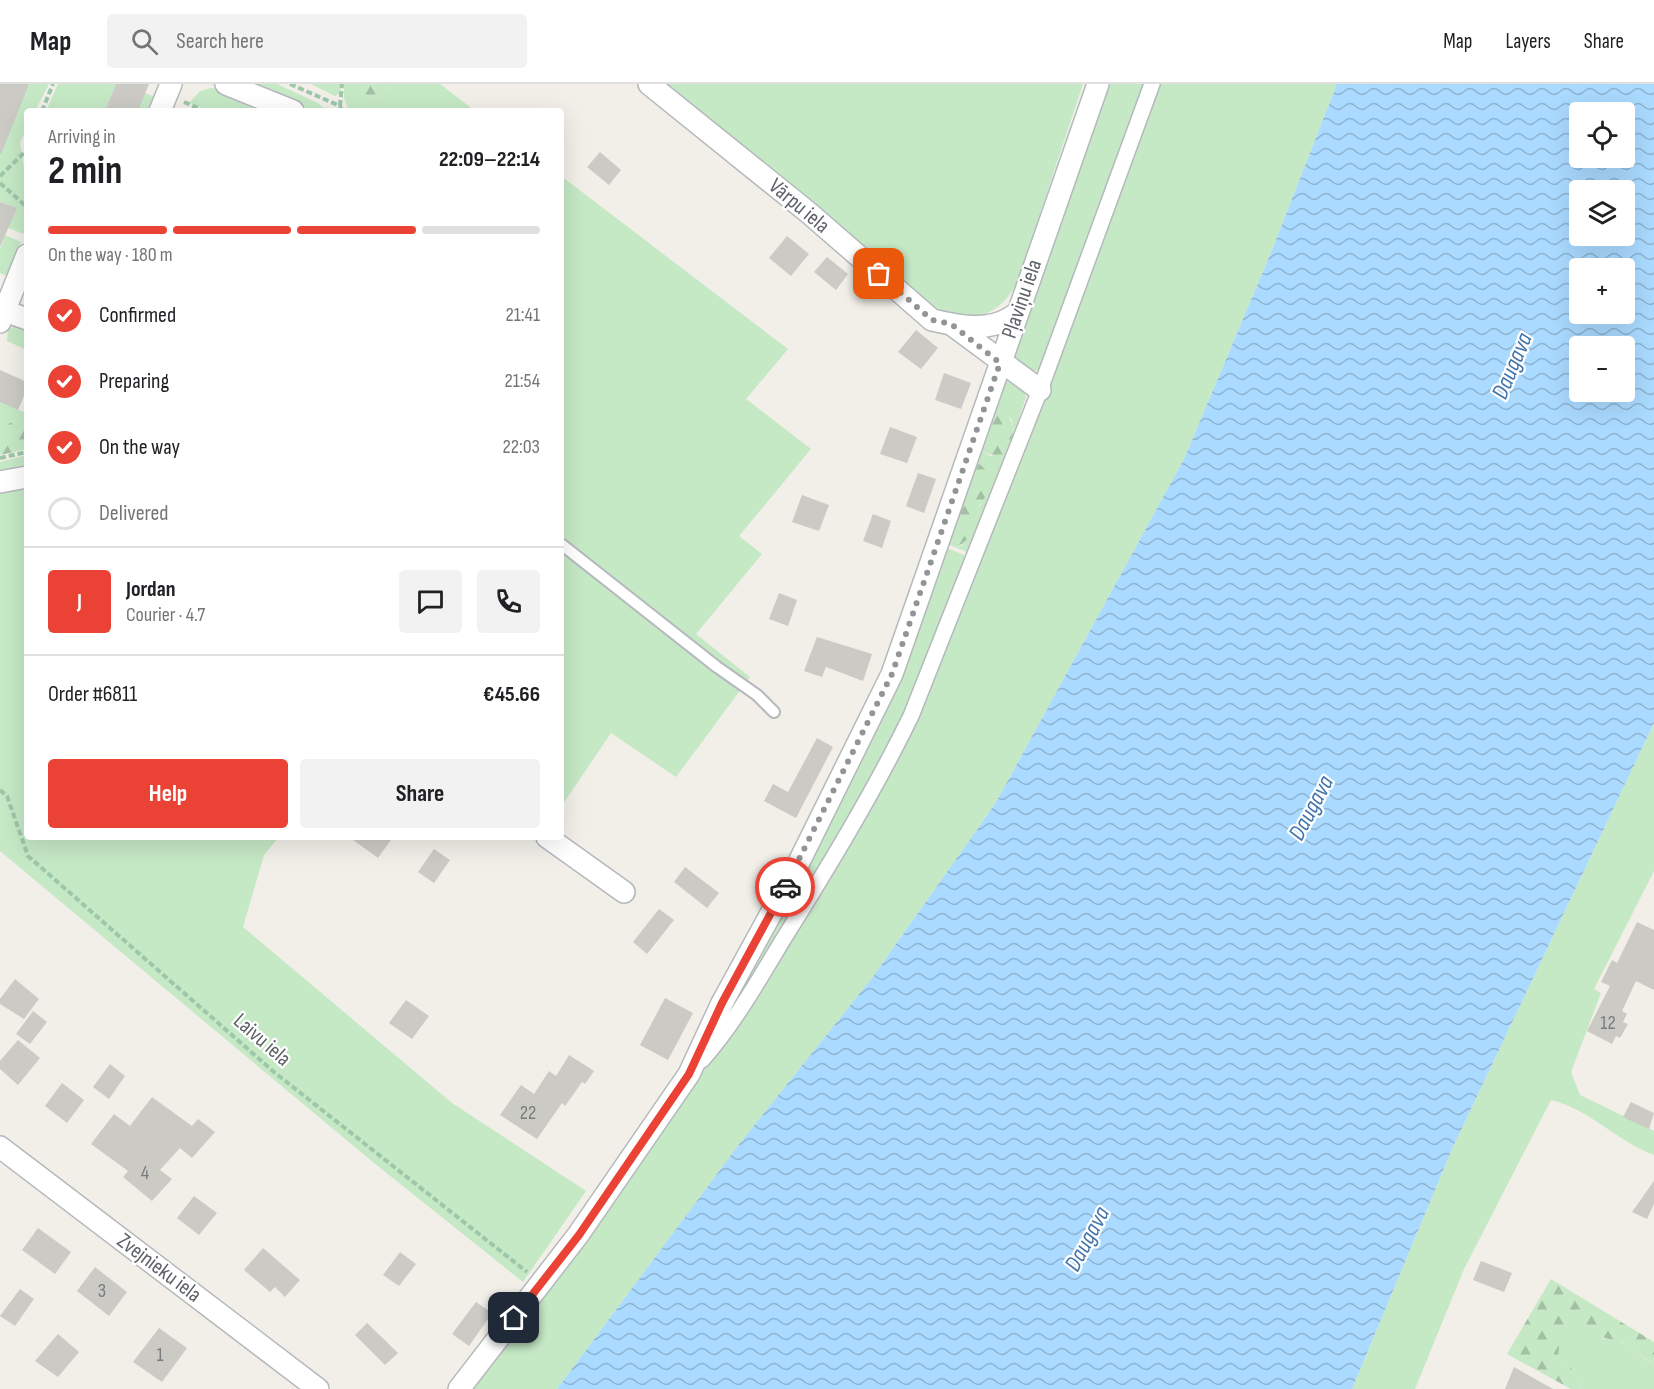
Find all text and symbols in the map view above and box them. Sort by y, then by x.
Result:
search box [107,14,527,68]
text: Map [30,25,71,58]
icon: search [128,25,161,58]
text: Search here [176,28,264,55]
text: Map [1443,29,1472,54]
text: Layers [1505,29,1551,54]
text: Share [1584,29,1624,54]
map controls [1569,102,1635,402]
button: locate [1569,102,1635,168]
text: Arriving in [48,125,116,149]
text: 22:09–22:14 [439,146,540,173]
text: 2 min [48,148,122,195]
street label: Vārpu iela [763,173,835,239]
button: layers [1569,180,1635,246]
text: On the way · 180 m [48,243,173,267]
pin [853,248,904,299]
street label: Pļaviņu iela [996,256,1048,342]
icon: bag [862,257,895,290]
button: + [1569,258,1635,324]
icon: check [48,299,81,332]
text: Confirmed [99,302,176,329]
text: 21:41 [506,303,540,327]
water label: Daugava [1485,328,1539,403]
button: − [1569,336,1635,402]
icon: check [48,365,81,398]
text: Preparing [99,368,169,395]
text: 21:54 [504,369,540,393]
icon: check [48,431,81,464]
text: On the way [99,434,180,461]
text: 22:03 [502,435,540,459]
text: Delivered [99,500,168,527]
button: chat [399,570,462,633]
button: phone [477,570,540,633]
text: Jordan [126,576,175,603]
text: J [77,588,82,615]
text: Courier · 4.7 [126,603,205,627]
text: Order #6811 [48,681,137,708]
text: €45.66 [483,681,540,708]
button: Help [48,759,288,828]
button: Share [300,759,540,828]
water label: Daugava [1282,770,1340,845]
courier [755,857,815,917]
icon: car [769,871,802,904]
street label: Laivu iela [228,1008,296,1072]
house number: 12 [1600,1011,1616,1035]
house number: 22 [520,1101,536,1125]
house number: 4 [141,1161,149,1185]
water label: Daugava [1058,1201,1116,1276]
street label: Zvejnieku iela [111,1227,207,1309]
house number: 3 [98,1279,106,1303]
pin [488,1292,539,1343]
icon: home [497,1301,530,1334]
house number: 1 [157,1343,164,1367]

